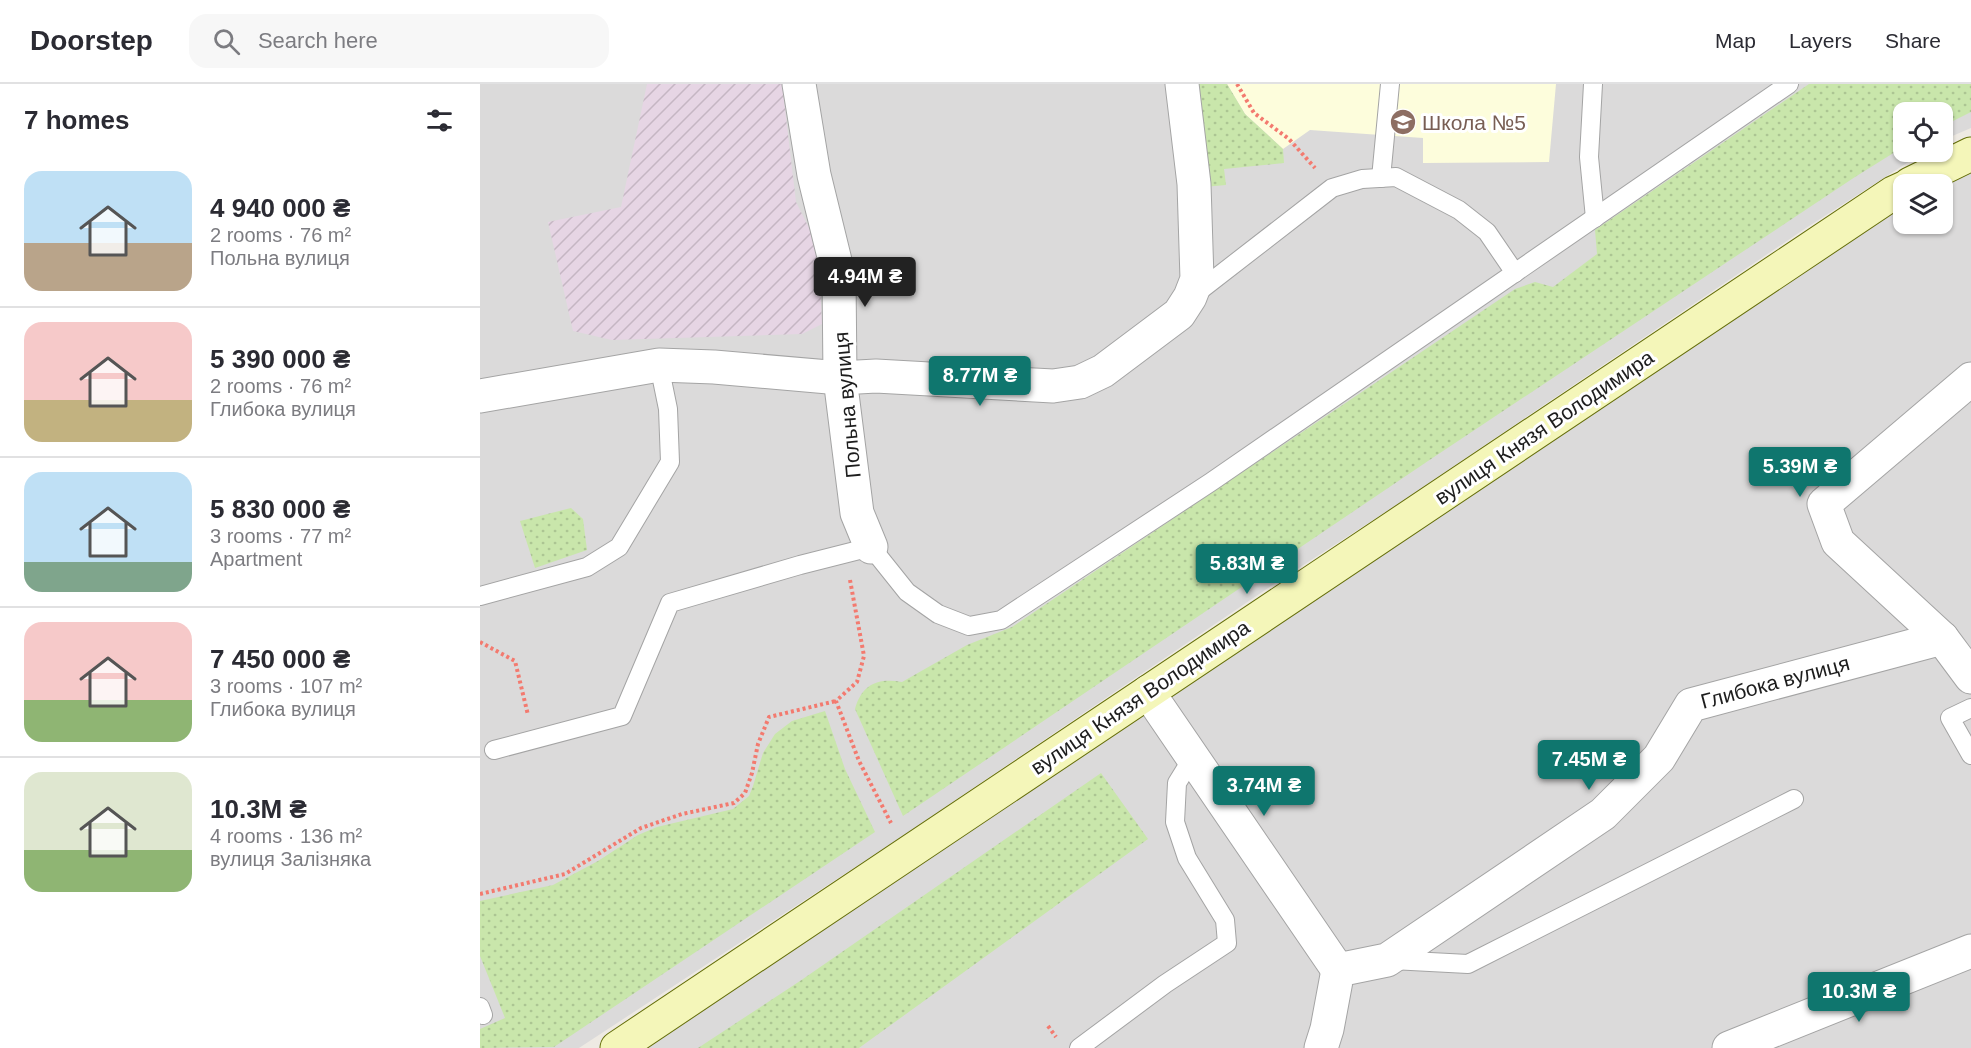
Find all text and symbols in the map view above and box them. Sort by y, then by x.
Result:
search box [189,14,609,68]
text: Doorstep [30,25,153,56]
icon: search [210,25,243,58]
text: Search here [258,28,378,53]
text: Map [1715,29,1756,52]
text: Layers [1789,29,1852,52]
text: Share [1885,29,1941,52]
map controls [1893,102,1953,234]
button: locate [1893,102,1953,162]
icon: filters [423,104,456,137]
text: 7 homes [24,105,130,135]
school or university icon: Школа №5 [1388,107,1418,137]
place label: Школа №5 [1422,111,1526,134]
button: layers [1893,174,1953,234]
text: 4 940 000 ₴ [210,193,350,223]
icon: home [72,195,144,267]
text: 2 rooms · 76 m² [210,224,351,246]
text: Польна вулиця [210,247,350,269]
pin: 4.94M ₴ [810,257,920,308]
text: 4.94M ₴ [828,265,902,287]
street label: Польна вулиця [829,331,865,479]
text: 5 390 000 ₴ [210,344,350,374]
street label: вулиця Князя Володимира [1430,345,1658,509]
icon: home [72,346,144,418]
pin: 8.77M ₴ [925,356,1035,407]
text: 8.77M ₴ [943,364,1017,386]
text: 2 rooms · 76 m² [210,375,351,397]
text: Глибока вулиця [210,398,356,420]
pin: 5.39M ₴ [1745,447,1855,498]
text: 5.39M ₴ [1763,455,1837,477]
text: 5 830 000 ₴ [210,494,350,524]
icon: home [72,496,144,568]
text: 3 rooms · 77 m² [210,525,351,547]
pin: 5.83M ₴ [1192,544,1302,595]
text: Apartment [210,548,302,570]
text: 5.83M ₴ [1210,552,1284,574]
street label: вулиця Князя Володимира [1026,615,1254,779]
text: 7 450 000 ₴ [210,644,350,674]
icon: home [72,646,144,718]
street label: Глибока вулиця [1698,651,1852,713]
text: 3 rooms · 107 m² [210,675,362,697]
text: Глибока вулиця [210,698,356,720]
pin: 7.45M ₴ [1534,740,1644,791]
text: 7.45M ₴ [1552,748,1626,770]
pin: 3.74M ₴ [1209,766,1319,817]
text: 3.74M ₴ [1227,774,1301,796]
text: 10.3M ₴ [210,794,307,824]
icon: home [72,796,144,868]
text: 4 rooms · 136 m² [210,825,362,847]
text: вулиця Залізняка [210,848,371,870]
pin: 10.3M ₴ [1804,972,1914,1023]
text: 10.3M ₴ [1822,980,1896,1002]

